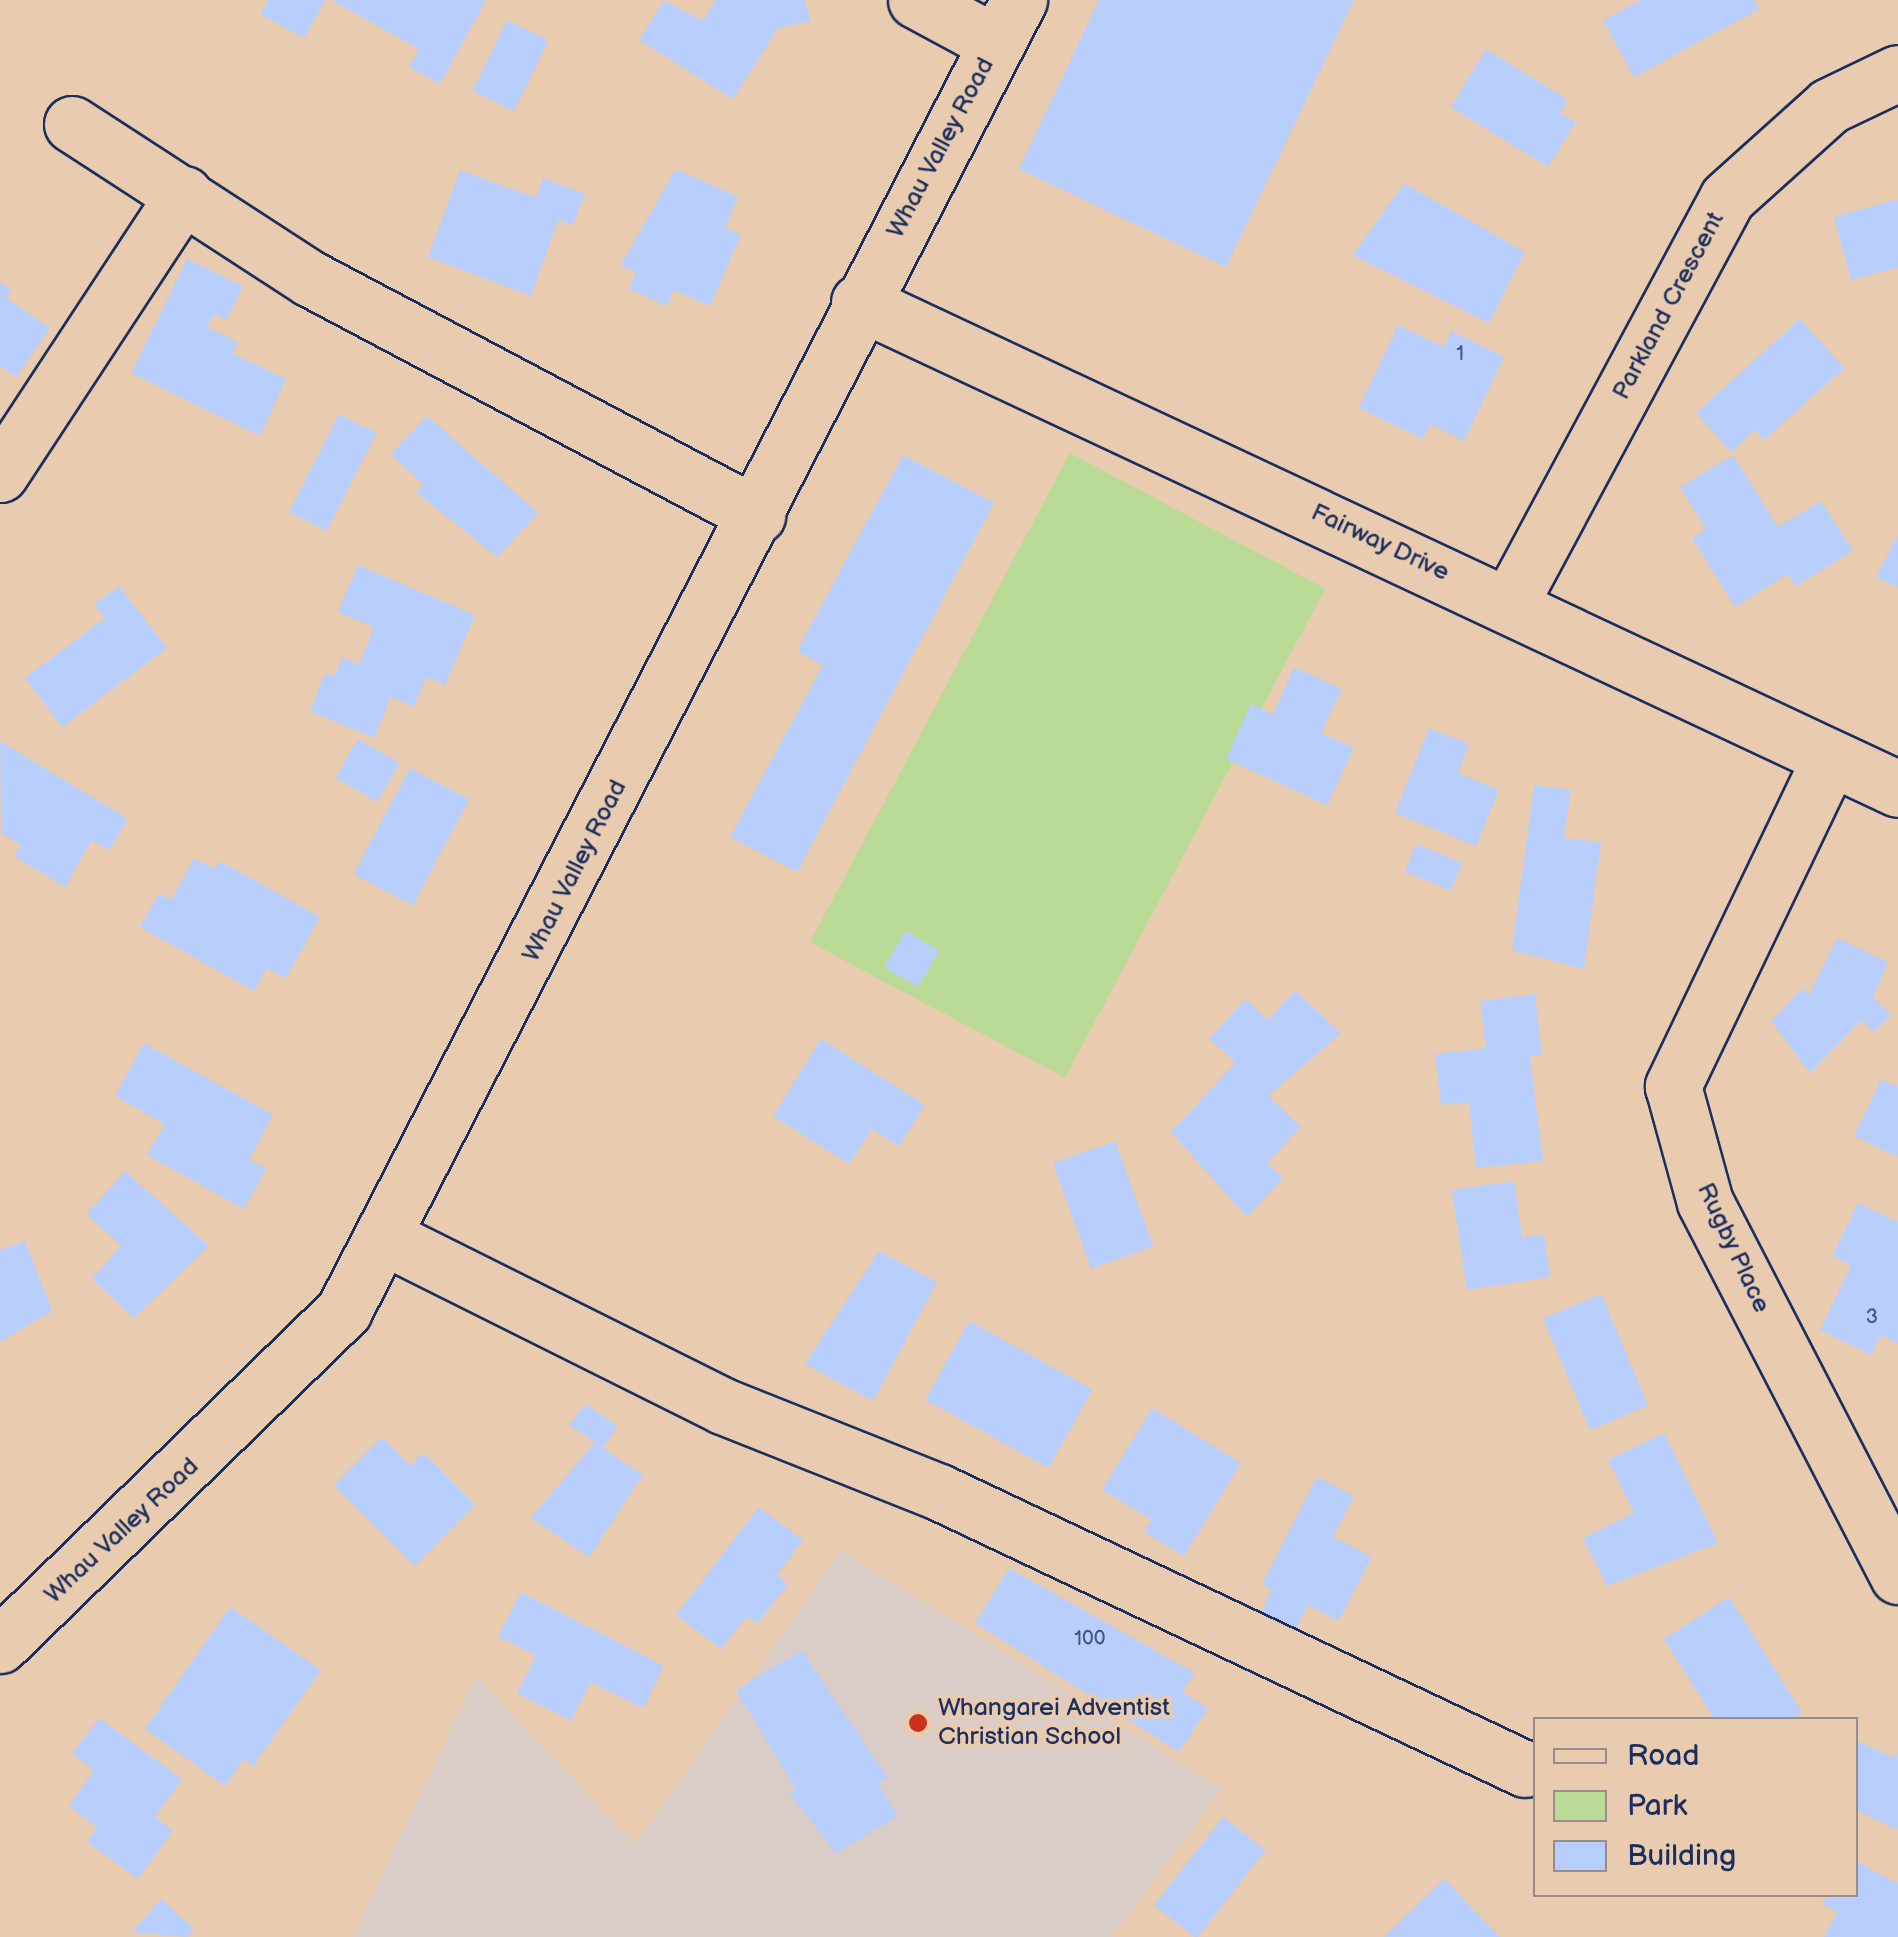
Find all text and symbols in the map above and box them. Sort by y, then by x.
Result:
street label: Whau Valley Road [880,52,1002,244]
street label: Parkland Crescent [1607,207,1731,405]
house number: 1 [1456,342,1464,366]
street label: Fairway Drive [1305,498,1455,588]
street label: Whau Valley Road [516,774,634,968]
street label: Rugby Place [1690,1178,1776,1318]
house number: 3 [1866,1305,1878,1329]
street label: Whau Valley Road [38,1451,206,1611]
house number: 100 [1074,1627,1106,1651]
place label: Whangarei Adventist Christian School [938,1694,1170,1753]
marker: Whangarei Adventist Christian School [907,1712,929,1734]
legend [1533,1717,1858,1897]
text: Road [1627,1738,1700,1774]
text: Park [1627,1788,1687,1824]
text: Building [1627,1838,1736,1874]

